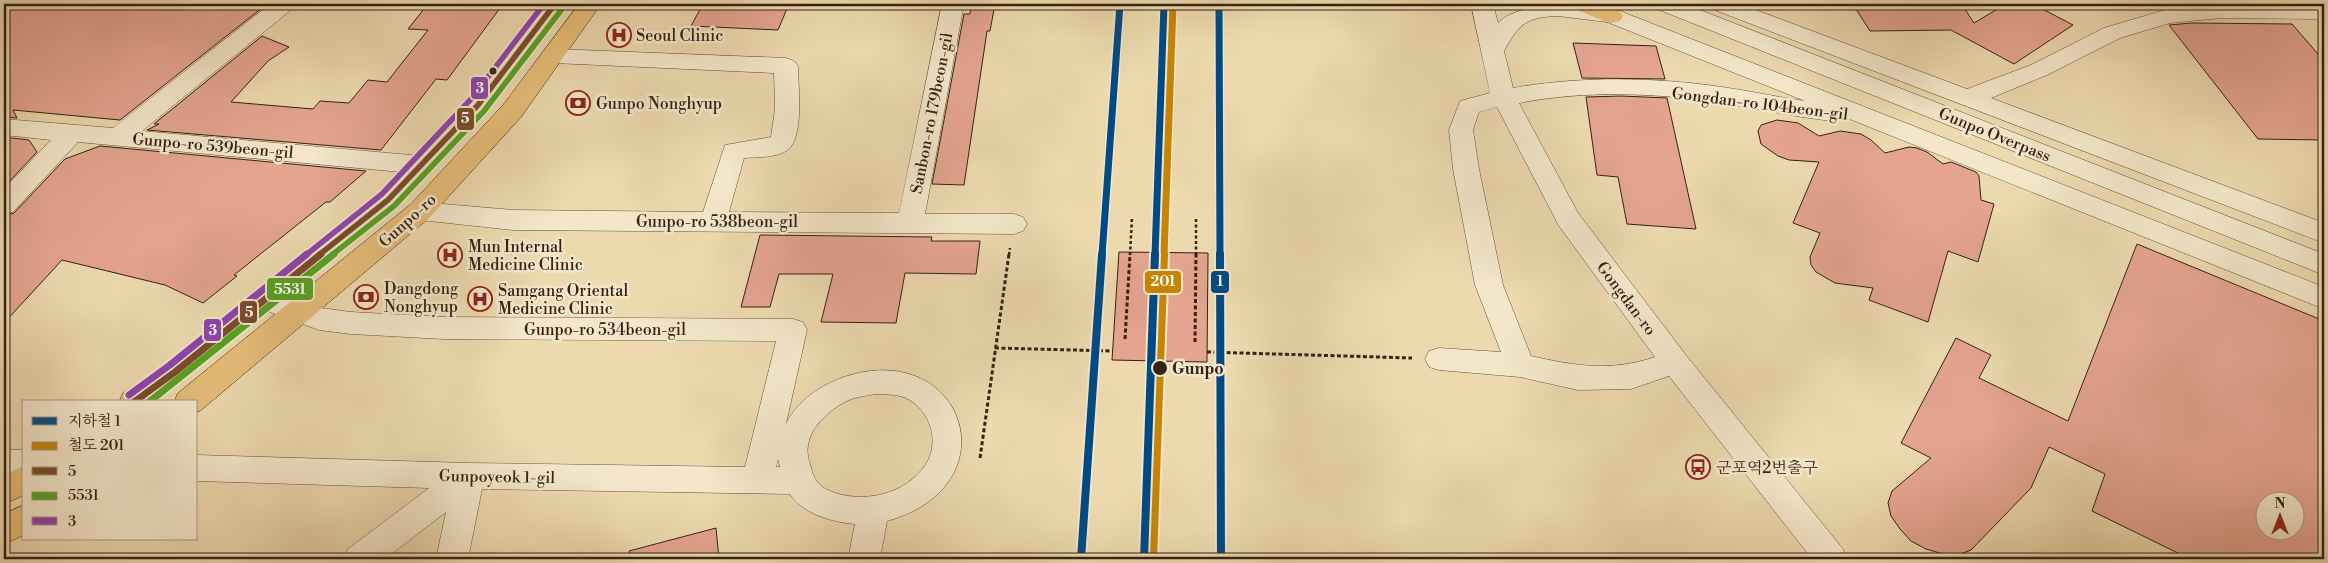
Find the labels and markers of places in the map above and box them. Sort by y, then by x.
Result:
hospital icon: Seoul Clinic [606,22,632,48]
place label: Seoul Clinic [636,26,723,46]
unlabelled marker [488,66,498,76]
bank icon: Gunpo Nonghyup [565,90,591,116]
place label: Gunpo Nonghyup [596,94,722,114]
place label: Mun Internal Medicine Clinic [468,237,583,275]
hospital icon: Mun Internal Medicine Clinic [437,242,463,268]
place label: Dangdong Nonghyup [384,279,459,317]
place label: Samgang Oriental Medicine Clinic [498,281,628,319]
bank icon: Dangdong Nonghyup [353,284,379,310]
hospital icon: Samgang Oriental Medicine Clinic [467,286,493,312]
marker: Gunpo [1151,359,1169,377]
place label: Gunpo [1172,359,1224,379]
bus stop icon: 군포역2번출구 [1685,454,1711,480]
place label: 군포역2번출구 [1716,458,1818,478]

